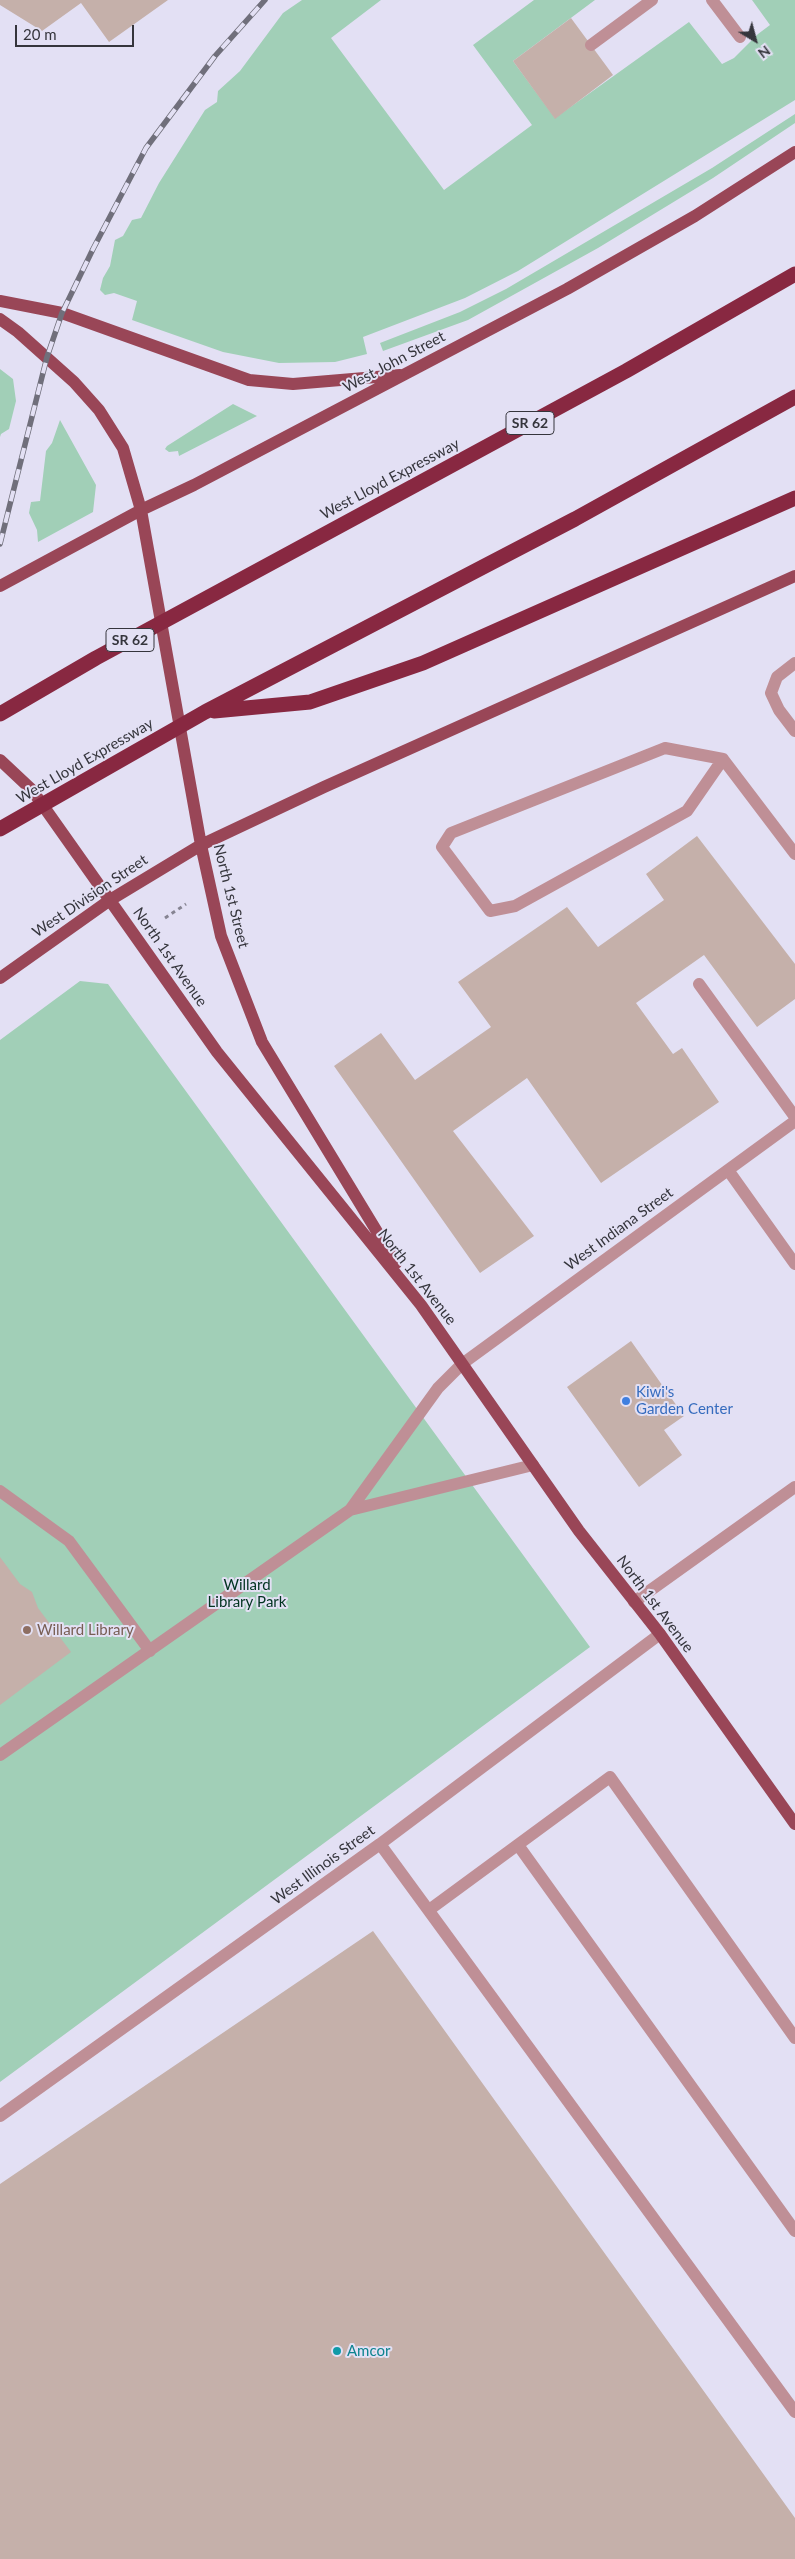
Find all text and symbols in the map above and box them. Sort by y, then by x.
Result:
scale bar [18,15,136,47]
north arrow [730,15,780,65]
text: 20 m [23,25,57,43]
text: N [755,42,774,62]
street label: West John Street [340,328,448,396]
road number: SR 62 [506,412,554,434]
street label: West Lloyd Expressway [317,435,463,523]
road number: SR 62 [106,628,154,652]
street label: West Lloyd Expressway [13,714,157,808]
street label: North 1st Street [209,842,253,950]
street label: West Division Street [29,851,151,941]
street label: North 1st Avenue [129,904,211,1010]
street label: West Indiana Street [561,1184,677,1274]
street label: North 1st Avenue [374,1225,460,1329]
place label: Kiwi's Garden Center [636,1383,733,1418]
marker: Kiwi's Garden Center [620,1395,632,1407]
street label: North 1st Avenue [613,1552,697,1656]
park label: Willard Library Park [208,1576,286,1611]
place label: Willard Library [37,1621,134,1639]
marker: Willard Library [21,1624,33,1636]
street label: West Illinois Street [268,1821,378,1909]
place label: Amcor [347,2342,390,2360]
marker: Amcor [331,2345,343,2357]

